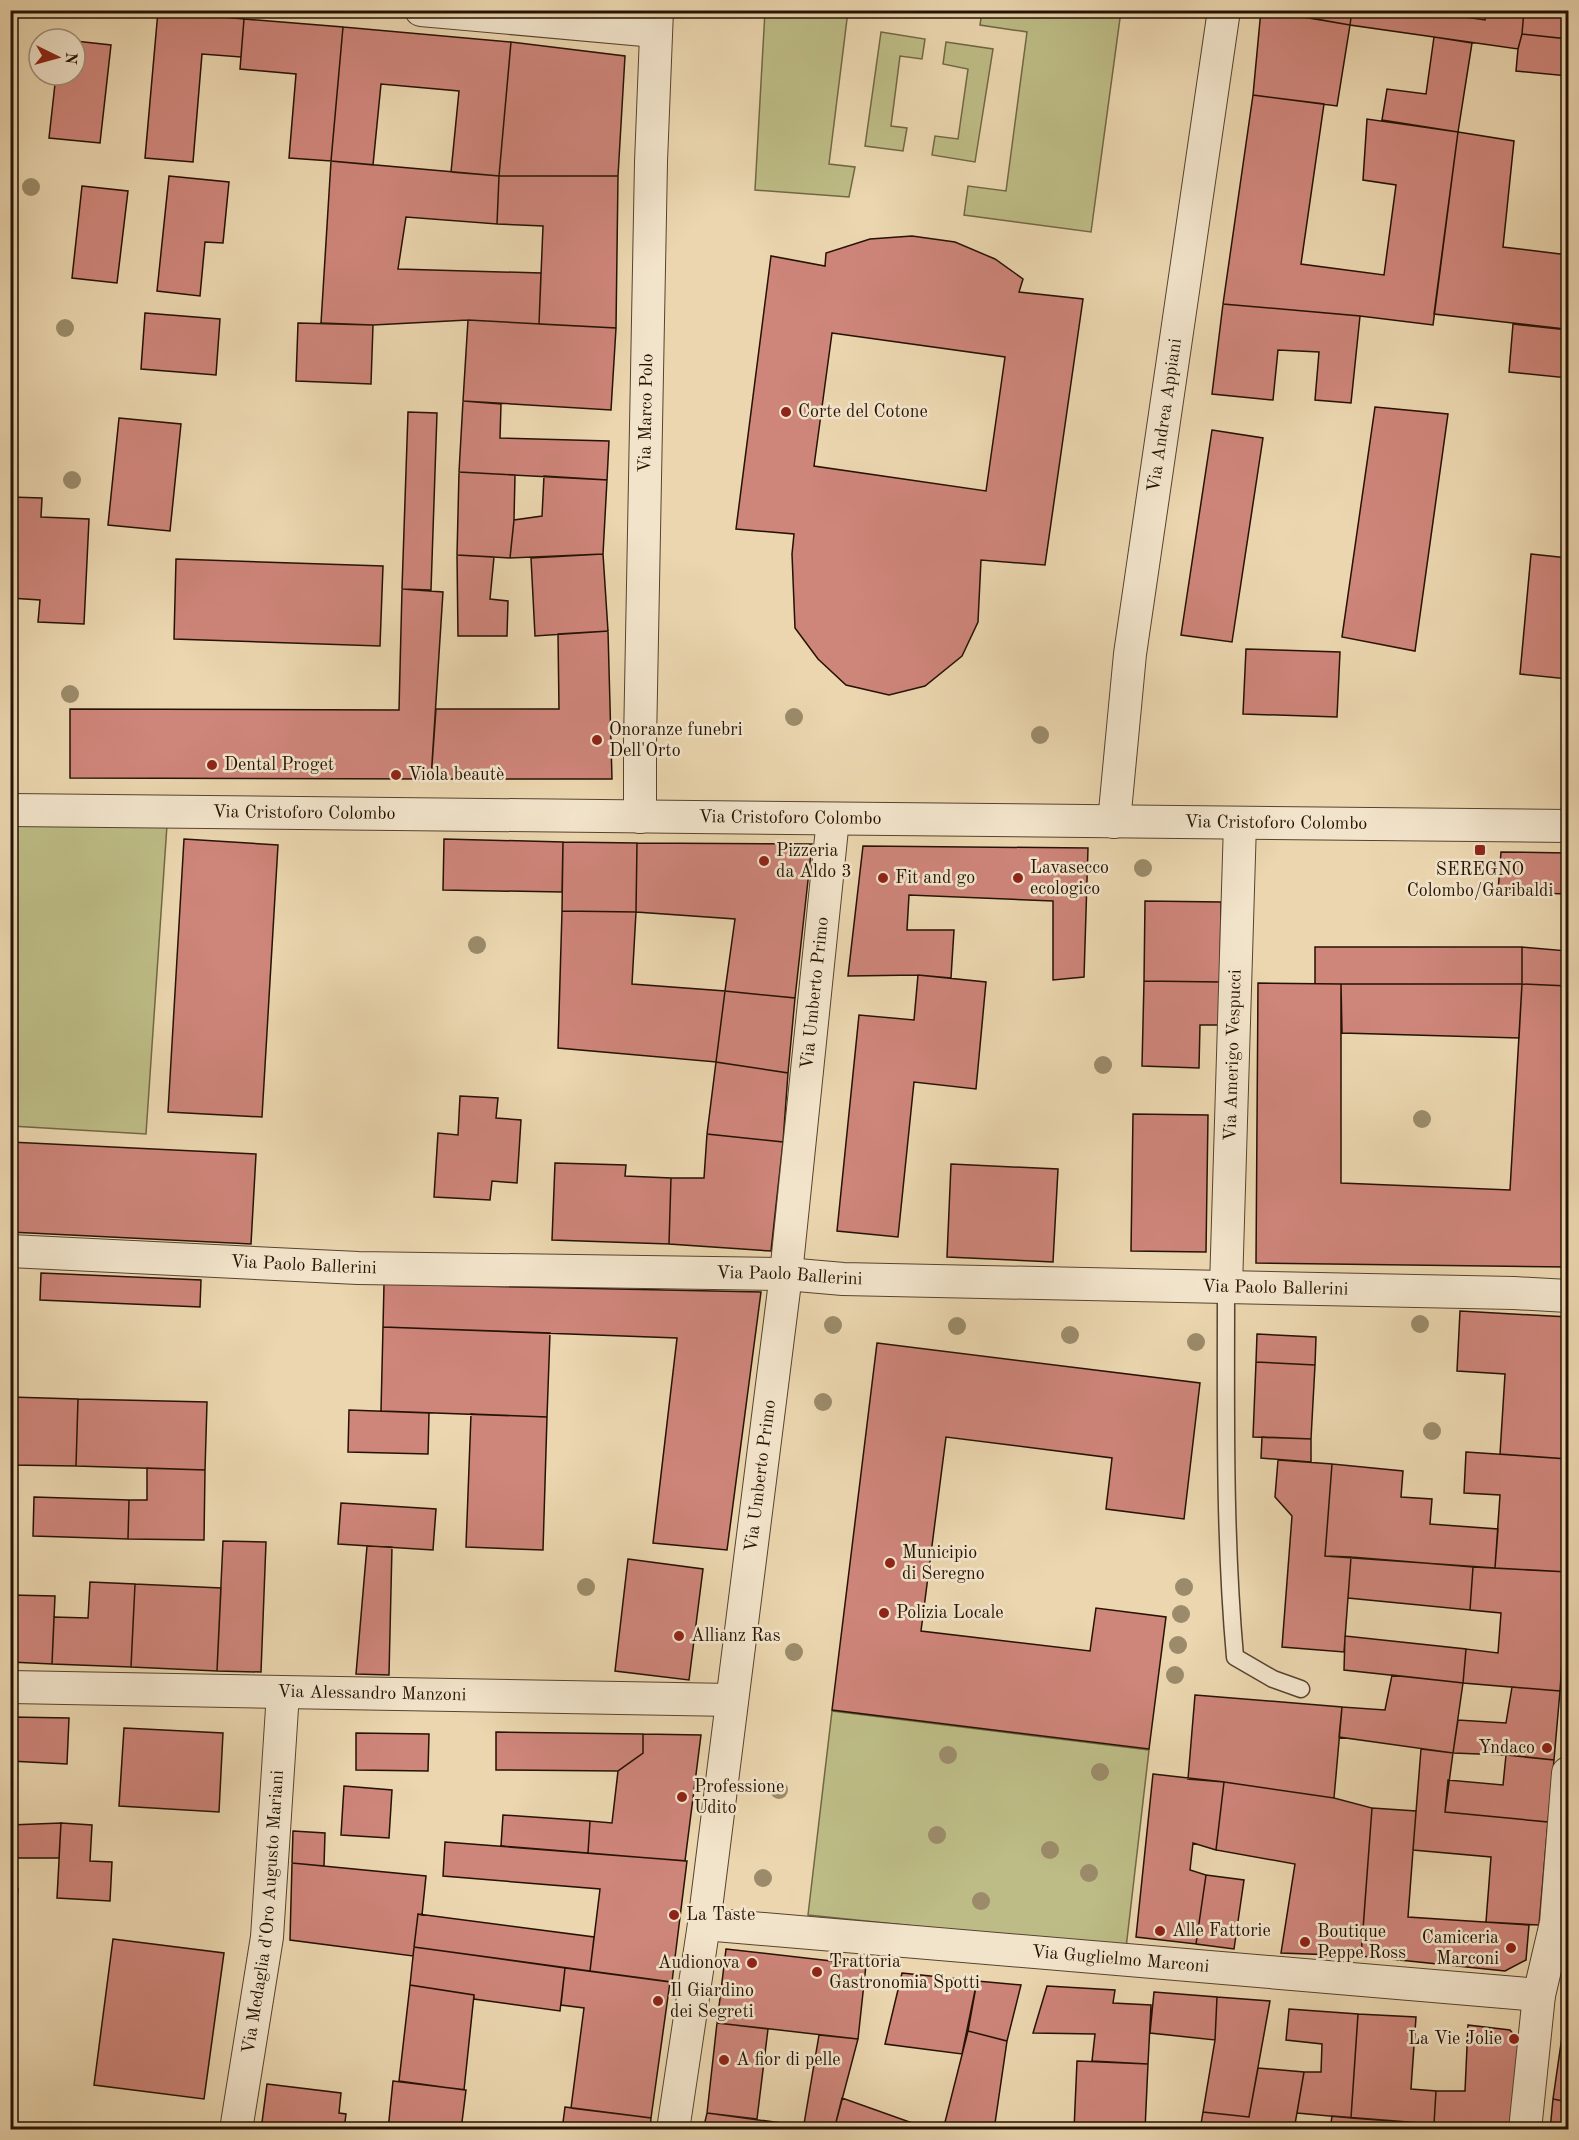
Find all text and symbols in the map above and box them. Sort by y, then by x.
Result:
north arrow [27,27,87,87]
text: N [61,51,78,66]
street label: Via Andrea Appiani [1145,337,1185,493]
street label: Via Marco Polo [636,353,656,473]
place label: Corte del Cotone [798,403,928,421]
marker: Corte del Cotone [779,405,793,419]
place label: Onoranze funebri Dell'Orto [609,721,743,760]
marker: Onoranze funebri Dell'Orto [590,733,604,747]
place label: Dental Proget [224,756,334,774]
marker: Dental Proget [205,758,219,772]
place label: Viola beautè [408,766,504,784]
marker: Viola beautè [389,768,403,782]
street label: Via Cristoforo Colombo [212,803,396,823]
street label: Via Cristoforo Colombo [698,808,882,828]
street label: Via Cristoforo Colombo [1184,813,1368,833]
place label: Pizzeria da Aldo 3 [776,842,852,881]
marker: SEREGNO Colombo/Garibaldi [1473,843,1487,857]
marker: Pizzeria da Aldo 3 [757,854,771,868]
place label: Lavasecco ecologico [1030,859,1109,898]
place label: SEREGNO Colombo/Garibaldi [1407,861,1553,900]
place label: Fit and go [895,869,975,887]
marker: Fit and go [876,871,890,885]
marker: Lavasecco ecologico [1011,871,1025,885]
street label: Via Umberto Primo [798,916,832,1070]
street label: Via Amerigo Vespucci [1221,969,1245,1141]
street label: Via Paolo Ballerini [230,1253,377,1277]
street label: Via Paolo Ballerini [716,1264,863,1288]
street label: Via Paolo Ballerini [1202,1277,1349,1299]
street label: Via Umberto Primo [742,1399,779,1553]
place label: Municipio di Seregno [902,1544,985,1583]
marker: Municipio di Seregno [883,1556,897,1570]
place label: Polizia Locale [896,1604,1004,1622]
marker: Polizia Locale [877,1606,891,1620]
place label: Allianz Ras [691,1627,781,1645]
marker: Allianz Ras [672,1629,686,1643]
street label: Via Alessandro Manzoni [277,1683,467,1704]
place label: Yndaco [1478,1739,1535,1757]
marker: Yndaco [1540,1741,1554,1755]
street label: Via Medaglia d'Oro Augusto Mariani [239,1769,287,2055]
place label: Professione Udito [694,1778,784,1817]
marker: Professione Udito [675,1790,689,1804]
place label: La Taste [686,1906,755,1924]
marker: La Taste [667,1908,681,1922]
place label: Alle Fattorie [1172,1922,1271,1940]
place label: Boutique Peppe Ross [1317,1923,1406,1962]
marker: Alle Fattorie [1153,1924,1167,1938]
place label: Camiceria Marconi [1422,1929,1499,1968]
marker: Boutique Peppe Ross [1298,1935,1312,1949]
marker: Camiceria Marconi [1504,1941,1518,1955]
street label: Via Guglielmo Marconi [1031,1943,1210,1976]
place label: Trattoria Gastronomia Spotti [829,1953,980,1992]
place label: Audionova [658,1954,740,1972]
marker: Audionova [745,1956,759,1970]
marker: Trattoria Gastronomia Spotti [810,1965,824,1979]
place label: Il Giardino dei Segreti [670,1982,754,2021]
marker: Il Giardino dei Segreti [651,1994,665,2008]
place label: La Vie Jolie [1408,2030,1502,2048]
marker: La Vie Jolie [1507,2032,1521,2046]
place label: A fior di pelle [736,2051,841,2069]
marker: A fior di pelle [717,2053,731,2067]

